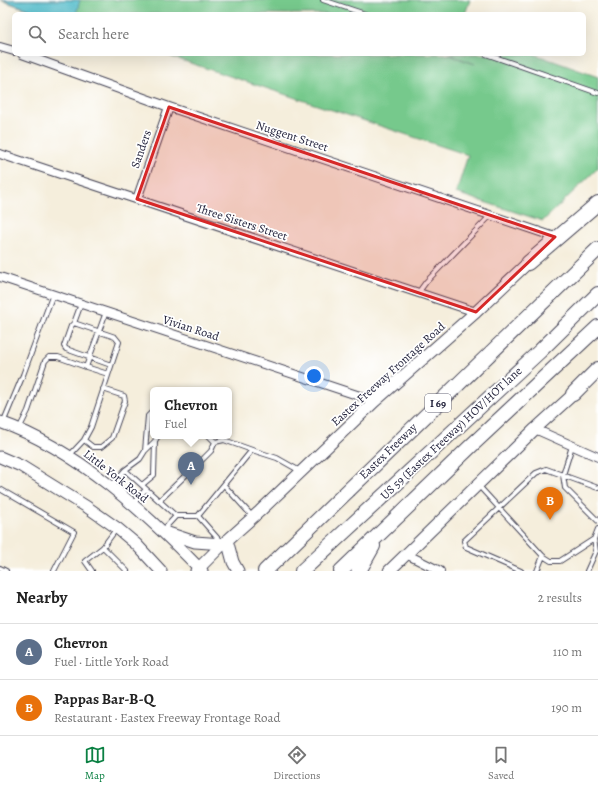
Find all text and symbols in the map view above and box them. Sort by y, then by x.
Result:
search box [12,12,586,56]
icon: search [26,23,48,45]
text: Search here [58,24,129,44]
street label: Nuggent Street [254,117,330,155]
street label: Sanders [127,128,155,170]
street label: Three Sisters Street [195,200,289,244]
street label: Vivian Road [160,311,222,345]
street label: Eastex Freeway Frontage Road [328,318,449,430]
street label: US 59 (Eastex Freeway) HOV/HOT lane [377,364,525,502]
your location [304,366,324,386]
popup [150,387,232,439]
road number: I 69 [425,394,451,412]
text: Chevron [164,395,218,415]
text: Fuel [164,415,187,432]
street label: Eastex Freeway [356,420,420,482]
street label: Little York Road [80,446,152,507]
pin: A [178,452,204,485]
pin: B [537,487,563,520]
text: Nearby [16,586,67,609]
text: 2 results [538,589,582,606]
text: Chevron [54,633,108,653]
text: A [25,643,33,660]
text: 110 m [553,643,582,660]
text: Fuel · Little York Road [54,653,169,670]
text: Pappas Bar-B-Q [54,689,154,709]
text: B [25,699,33,716]
text: 190 m [551,699,582,716]
text: Restaurant · Eastex Freeway Frontage Road [54,709,281,726]
tab: Map [84,744,106,783]
tab: Directions [273,744,321,783]
tab: Saved [488,744,514,783]

